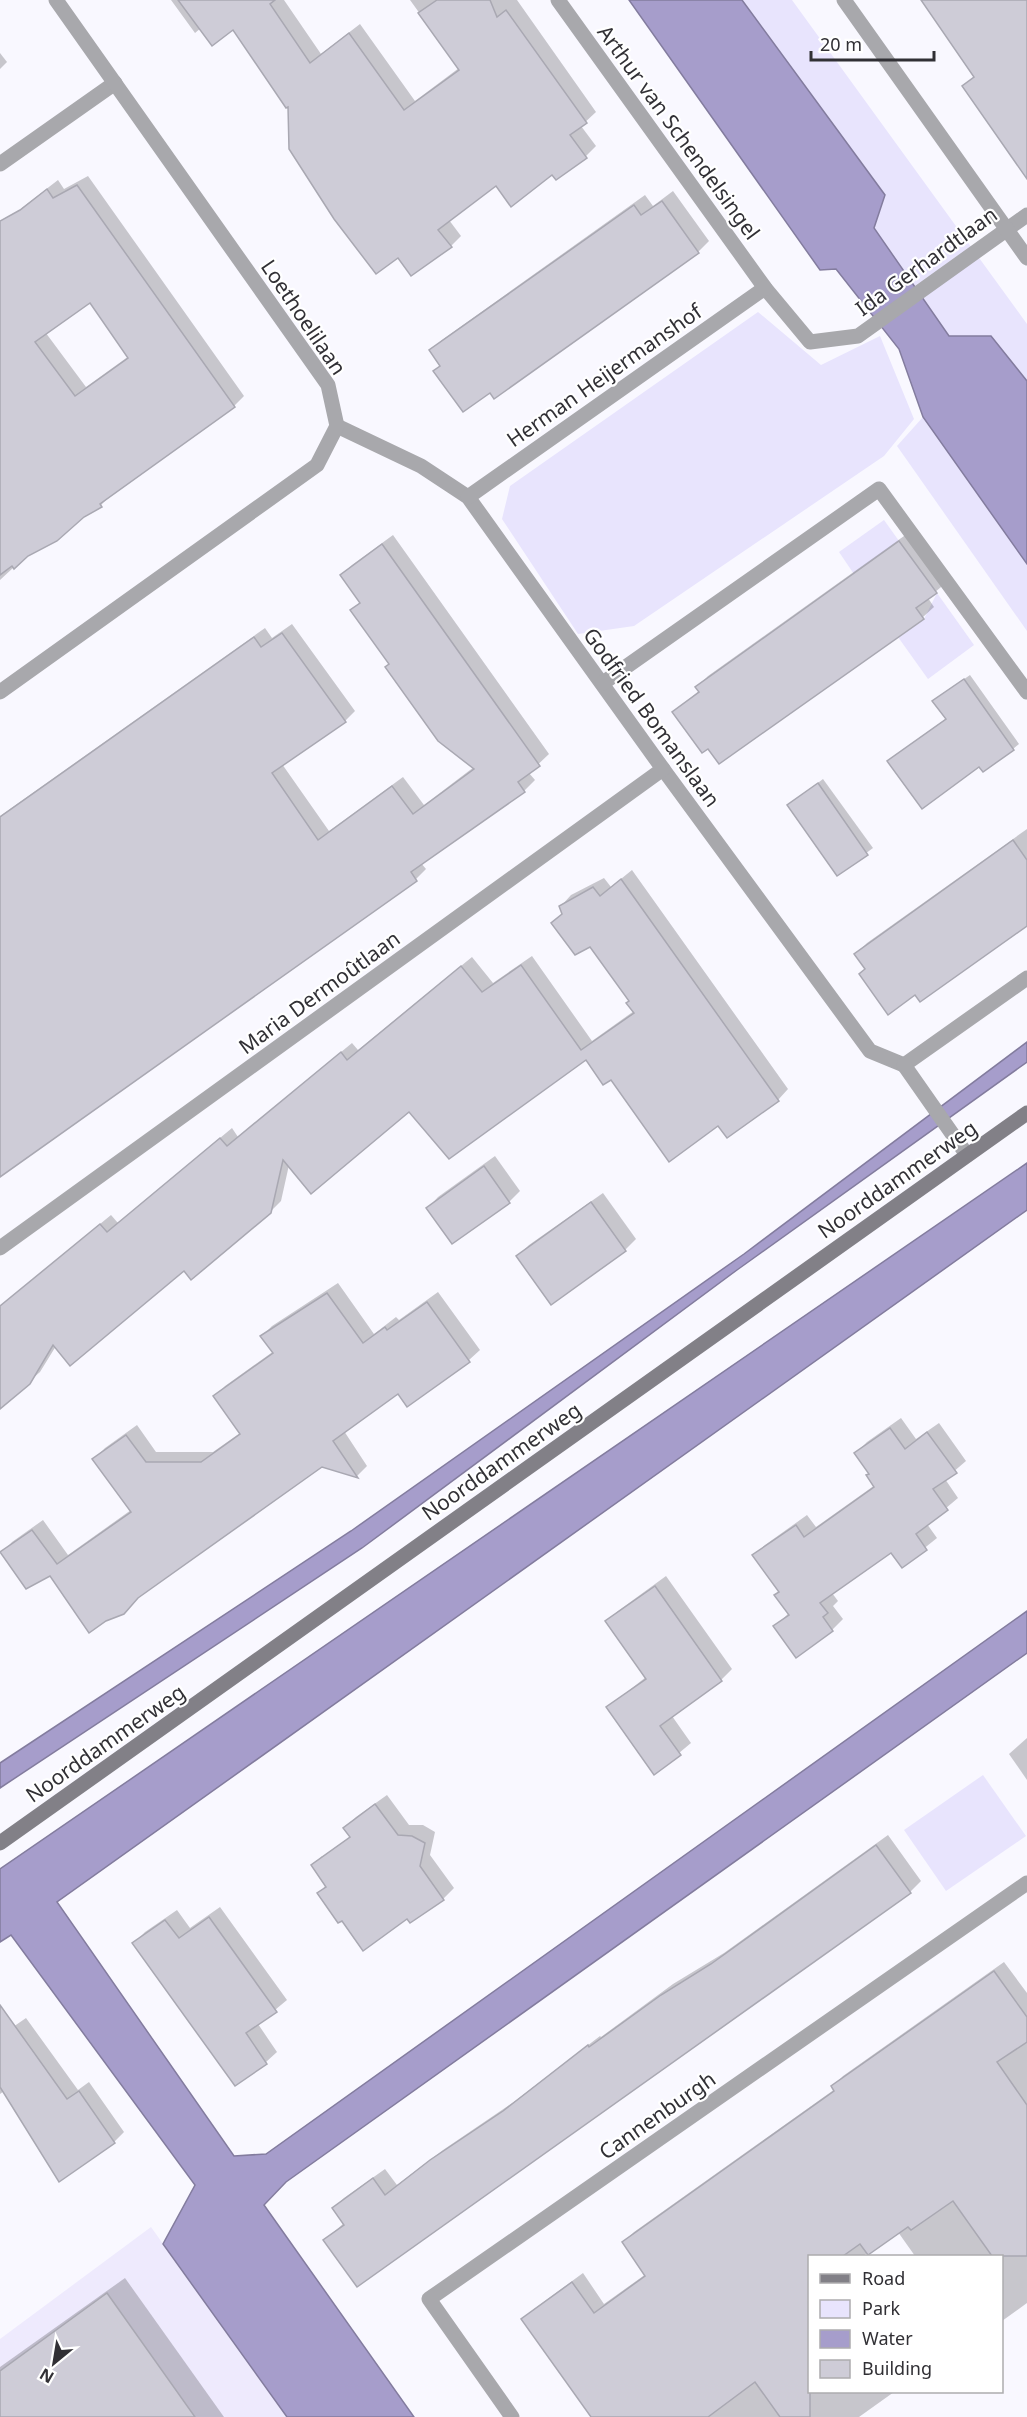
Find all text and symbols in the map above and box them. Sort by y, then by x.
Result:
street label: Arthur van Schendelsingel [592,19,766,245]
scale bar [811,24,934,62]
text: 20 m [820,32,862,56]
street label: Ida Gerhardtlaan [850,200,1002,322]
street label: Loethoelilaan [255,254,353,380]
street label: Herman Heijermanshof [501,296,709,453]
street label: Godfried Bomanslaan [577,622,727,812]
street label: Maria Dermoûtlaan [233,924,405,1060]
street label: Noorddammerweg [812,1114,982,1244]
street label: Noorddammerweg [416,1396,586,1526]
street label: Noorddammerweg [20,1678,190,1808]
street label: Cannenburgh [593,2065,721,2165]
legend [808,2255,1003,2393]
text: Road [862,2266,905,2290]
text: Park [862,2296,900,2320]
text: Water [862,2326,913,2350]
north arrow [24,2333,84,2393]
text: Building [862,2356,932,2380]
text: N [35,2363,58,2389]

